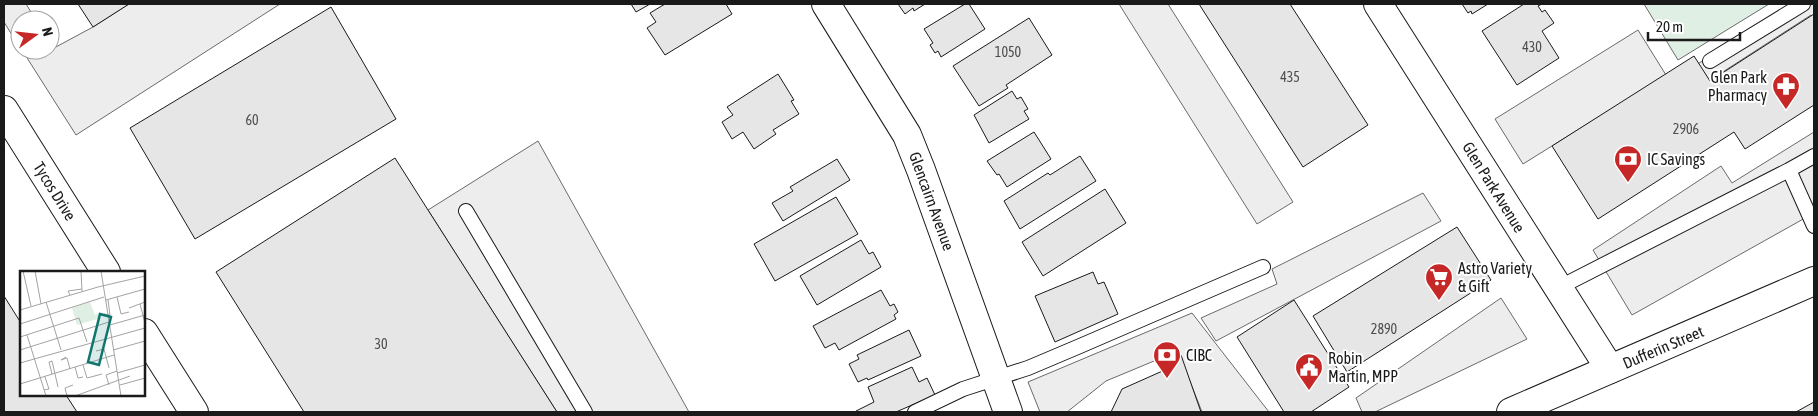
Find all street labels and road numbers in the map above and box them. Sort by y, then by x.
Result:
street label: Glen Park Avenue [1459,139,1529,235]
street label: Glencairn Avenue [906,149,958,253]
street label: Tycos Drive [29,159,80,224]
street label: Dufferin Street [1620,322,1706,372]

